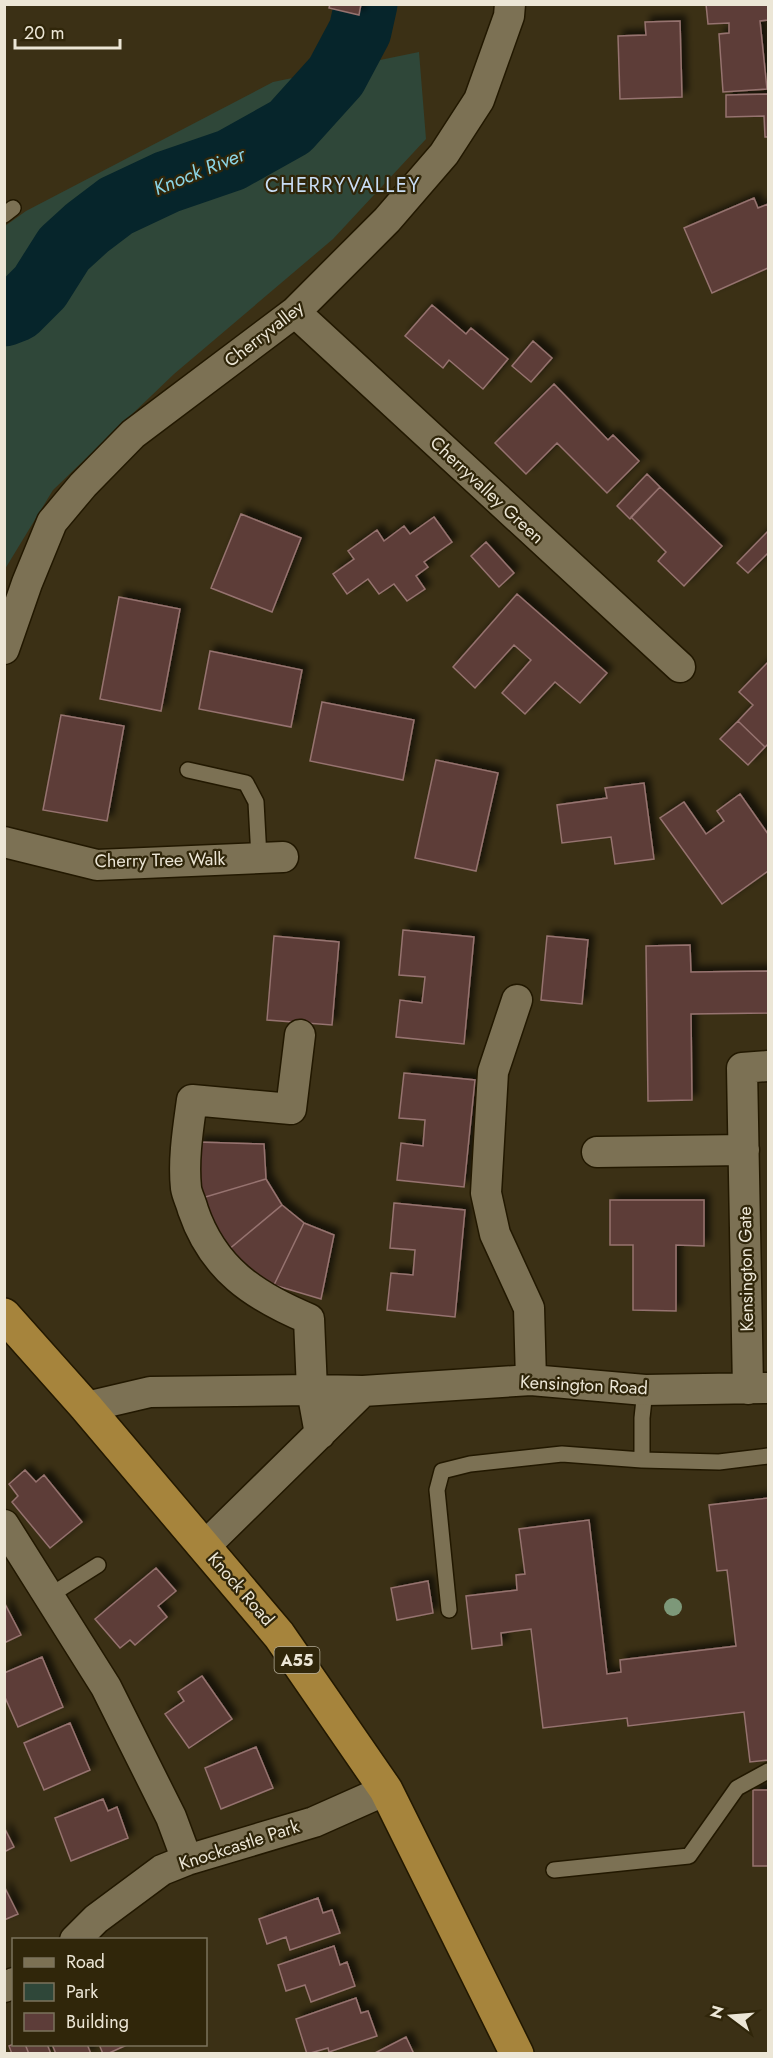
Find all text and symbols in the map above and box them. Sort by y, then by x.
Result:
scale bar [15,12,120,50]
text: 20 m [24,20,64,46]
water label: Knock River [149,139,251,203]
district label: CHERRYVALLEY [265,171,421,200]
street label: Cherryvalley [219,295,309,373]
street label: Cherryvalley Green [424,430,550,550]
street label: Cherry Tree Walk [94,846,226,874]
street label: Kensington Gate [732,1206,760,1332]
street label: Kensington Road [519,1369,649,1401]
street label: Knock Road [202,1546,280,1632]
road number: A55 [274,1647,320,1673]
street label: Knockcastle Park [175,1813,303,1877]
legend [12,1938,207,2046]
text: Road [66,1949,105,1975]
text: Park [66,1979,98,2005]
north arrow [701,1986,761,2046]
text: N [704,2003,730,2021]
text: Building [66,2009,129,2035]

